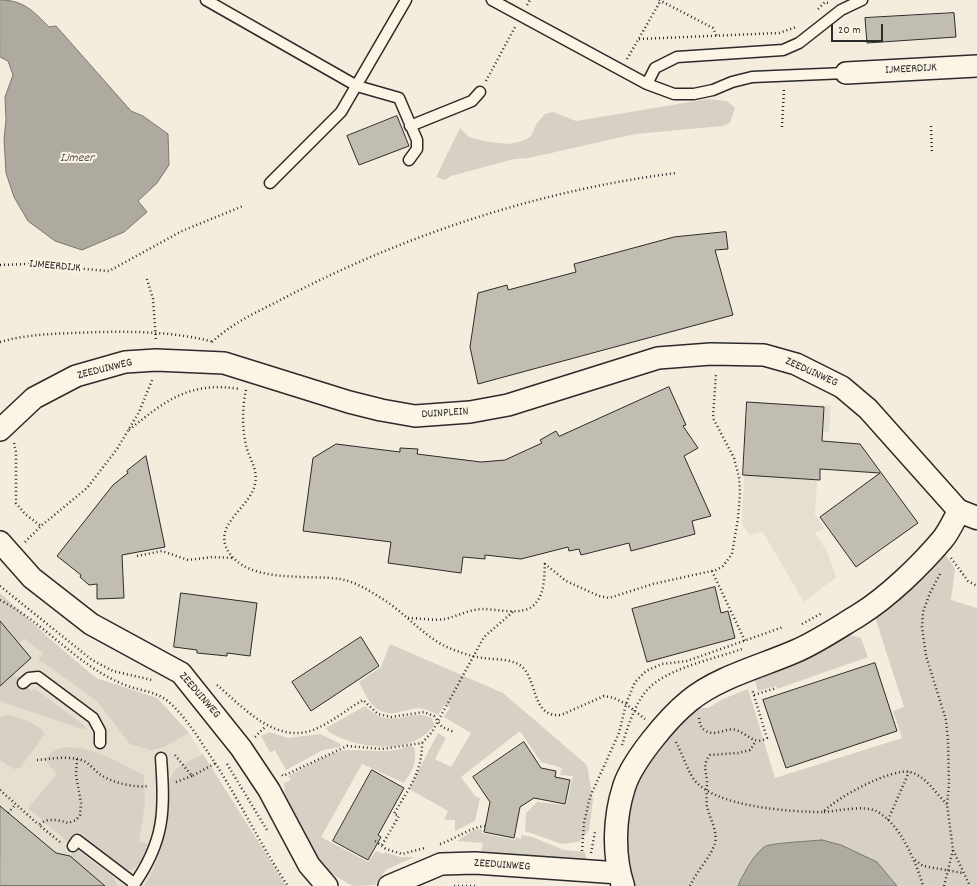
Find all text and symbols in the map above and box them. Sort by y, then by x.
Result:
scale bar [833,16,885,42]
text: 20 m [838,22,861,39]
street label: IJMEERDIJK [885,61,937,79]
water label: IJmeer [60,151,94,167]
street label: IJMEERDIJK [29,258,81,276]
street label: ZEEDUINWEG [782,355,840,391]
street label: ZEEDUINWEG [76,356,134,384]
street label: DUINPLEIN [421,405,469,423]
street label: ZEEDUINWEG [175,670,223,722]
street label: ZEEDUINWEG [473,857,531,875]

